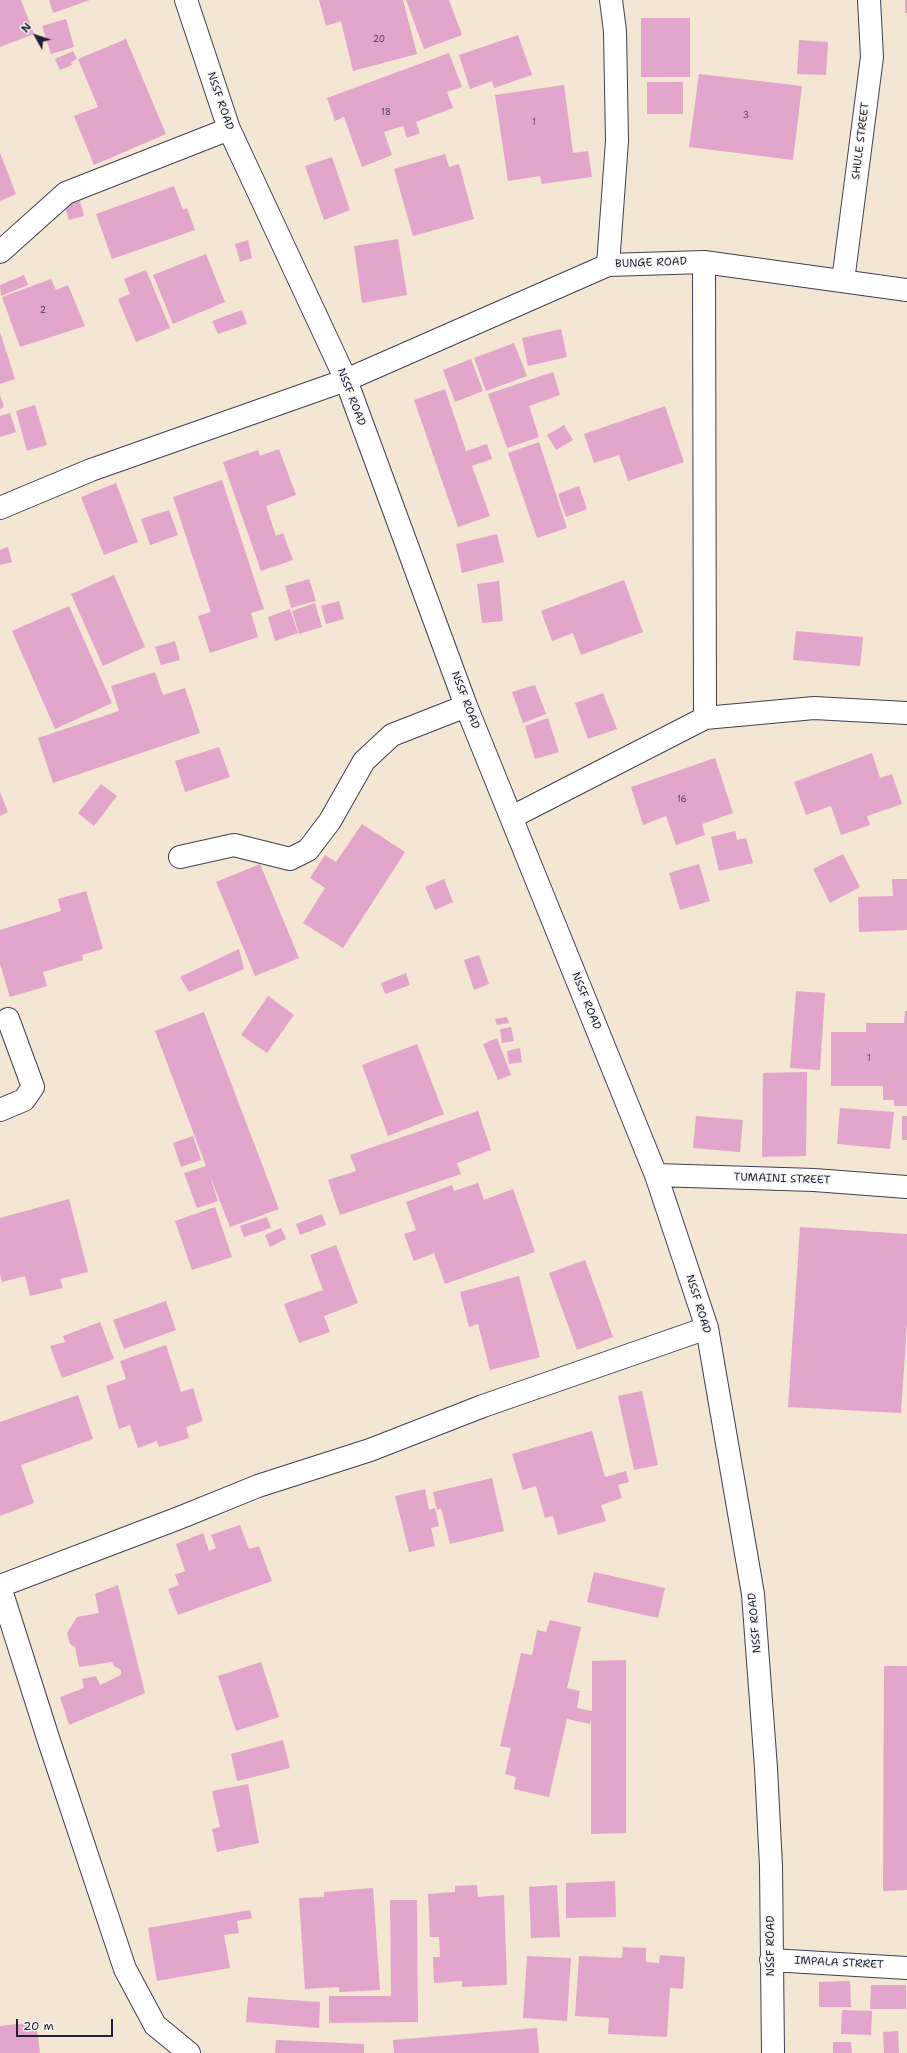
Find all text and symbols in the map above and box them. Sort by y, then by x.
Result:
north arrow [16,16,56,56]
text: N [18,20,35,36]
house number: 20 [373,35,385,45]
street label: NSSF ROAD [204,70,236,132]
street label: SHULE STREET [850,102,872,180]
house number: 18 [381,108,391,118]
house number: 3 [743,111,749,121]
house number: 1 [532,118,536,128]
street label: BUNGE ROAD [615,255,687,271]
house number: 2 [40,306,46,316]
street label: NSSF ROAD [334,366,368,428]
street label: NSSF ROAD [448,669,482,731]
house number: 16 [677,795,687,805]
street label: NSSF ROAD [568,970,604,1032]
house number: 1 [867,1054,871,1064]
street label: TUMAINI STREET [733,1171,831,1187]
street label: NSSF ROAD [683,1273,713,1335]
street label: NSSF ROAD [746,1592,764,1654]
street label: NSSF ROAD [764,1916,778,1976]
street label: IMPALA STRRET [794,1954,884,1972]
scale bar [18,2011,115,2037]
text: 20 m [23,2018,54,2034]

